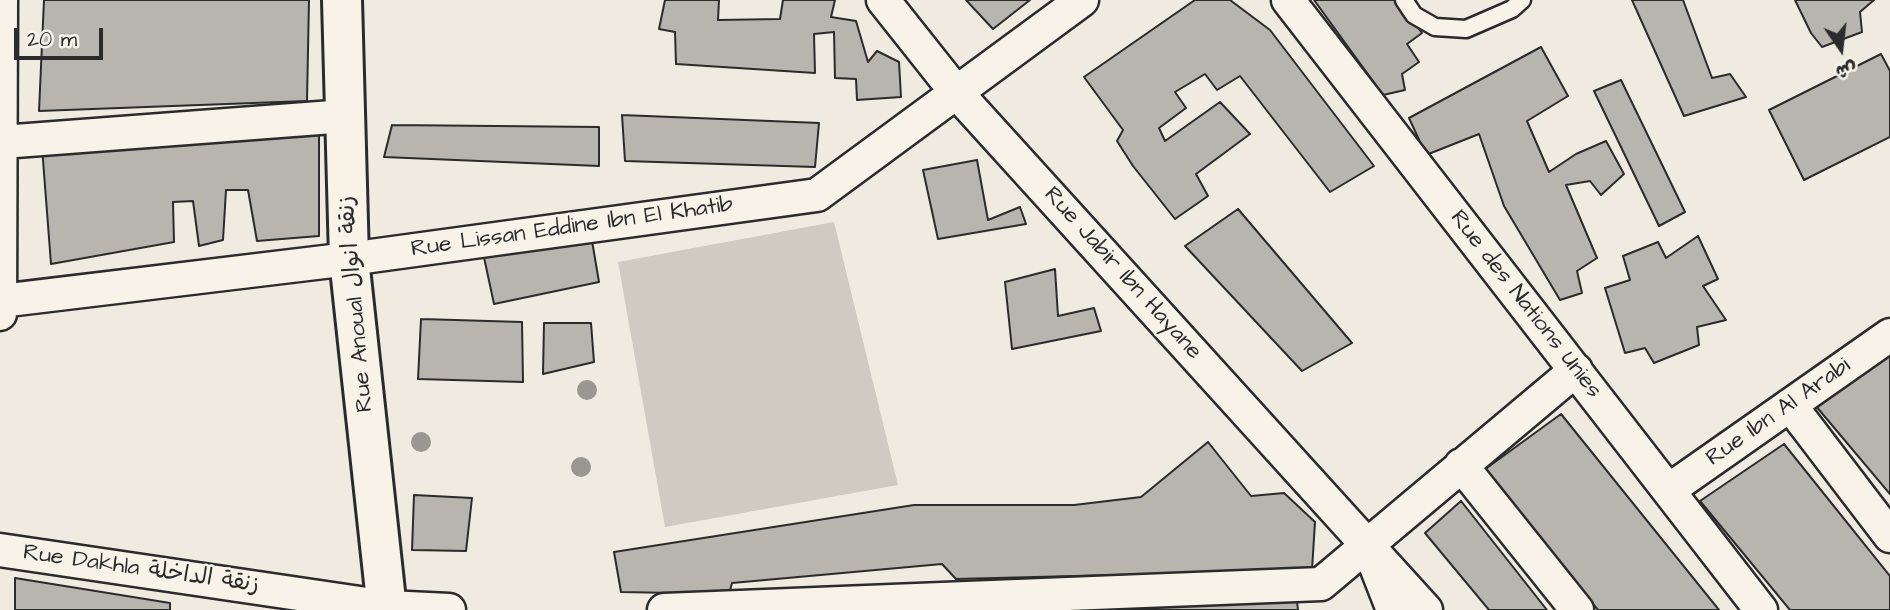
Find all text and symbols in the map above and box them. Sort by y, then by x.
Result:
scale bar [18,14,107,58]
north arrow [1806,14,1876,84]
text: 20 m [27,25,77,54]
text: ش [1833,54,1860,85]
street label: Rue Jabir Ibn Hayane [1037,182,1207,366]
street label: Rue Lissan Eddine Ibn El Khatib [409,192,735,264]
street label: Rue Anoual زنقة انوال [334,195,380,413]
street label: Rue des Nations Unies [1443,206,1607,404]
street label: Rue Ibn Al Arabi [1701,353,1857,473]
street label: Rue Dakhla زنقة الداخلة [21,540,261,600]

